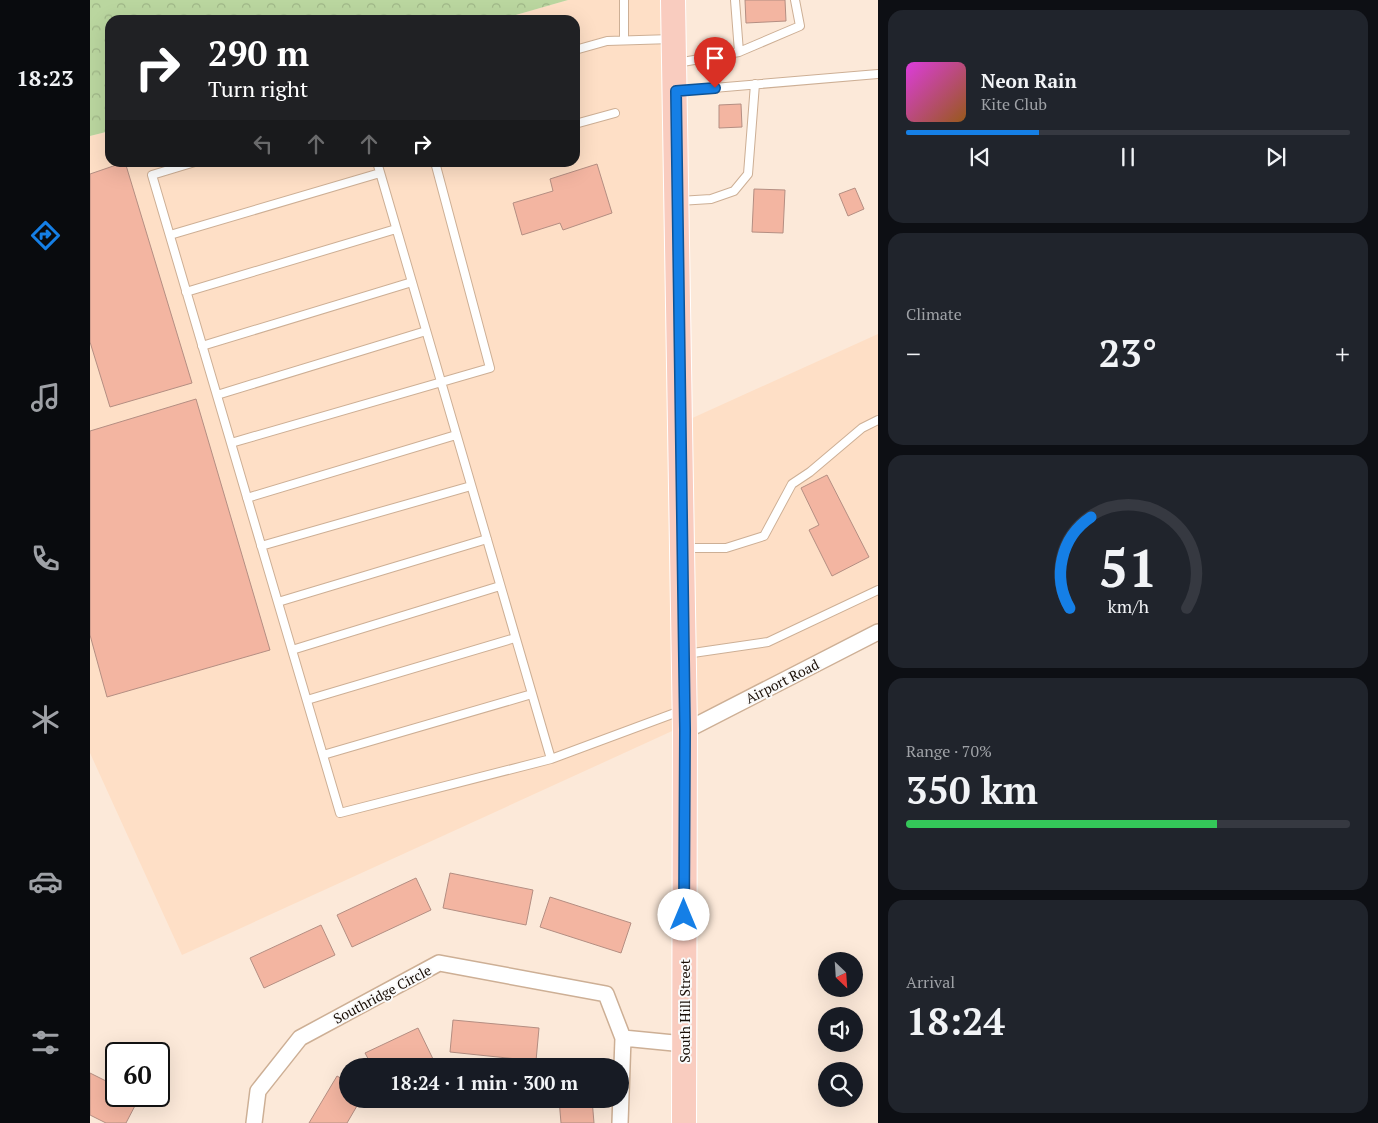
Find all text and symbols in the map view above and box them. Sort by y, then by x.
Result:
text: 290 m [208,30,309,76]
icon: right [125,35,190,100]
pin [694,37,736,88]
icon: arrive [701,44,729,72]
text: 18:23 [16,63,74,92]
text: Neon Rain [981,68,1077,93]
text: Turn right [208,74,308,103]
text: Kite Club [981,93,1047,115]
icon: left [249,130,277,158]
icon: ahead [302,130,330,158]
icon: ahead [355,130,383,158]
icon: right [408,130,436,158]
icon: previous [966,143,994,171]
icon: pause [1114,143,1142,171]
icon: next [1262,143,1290,171]
icon: directions [28,218,63,253]
text: Climate [906,303,962,325]
text: 23° [1099,328,1157,378]
text: − [906,335,921,372]
text: + [1335,335,1350,372]
icon: music [28,380,63,415]
text: 51 [1099,533,1157,602]
icon: phone [28,541,63,576]
text: km/h [1107,594,1149,618]
street label: Airport Road [742,654,822,708]
icon: climate [28,702,63,737]
text: Range · 70% [906,740,992,762]
text: 350 km [906,765,1038,815]
icon: car [28,864,63,899]
position arrow [657,888,709,940]
north arrow [818,952,862,998]
map controls [818,952,863,1107]
street label: South Hill Street [675,958,694,1063]
street label: Southridge Circle [330,960,434,1028]
text: Arrival [906,971,955,993]
text: 18:24 [906,996,1005,1046]
button: sound [818,1007,863,1052]
icon: filters [28,1025,63,1060]
speed limit sign: 60 [105,1042,170,1107]
button: search [818,1062,863,1107]
text: 18:24 · 1 min · 300 m [390,1070,578,1095]

